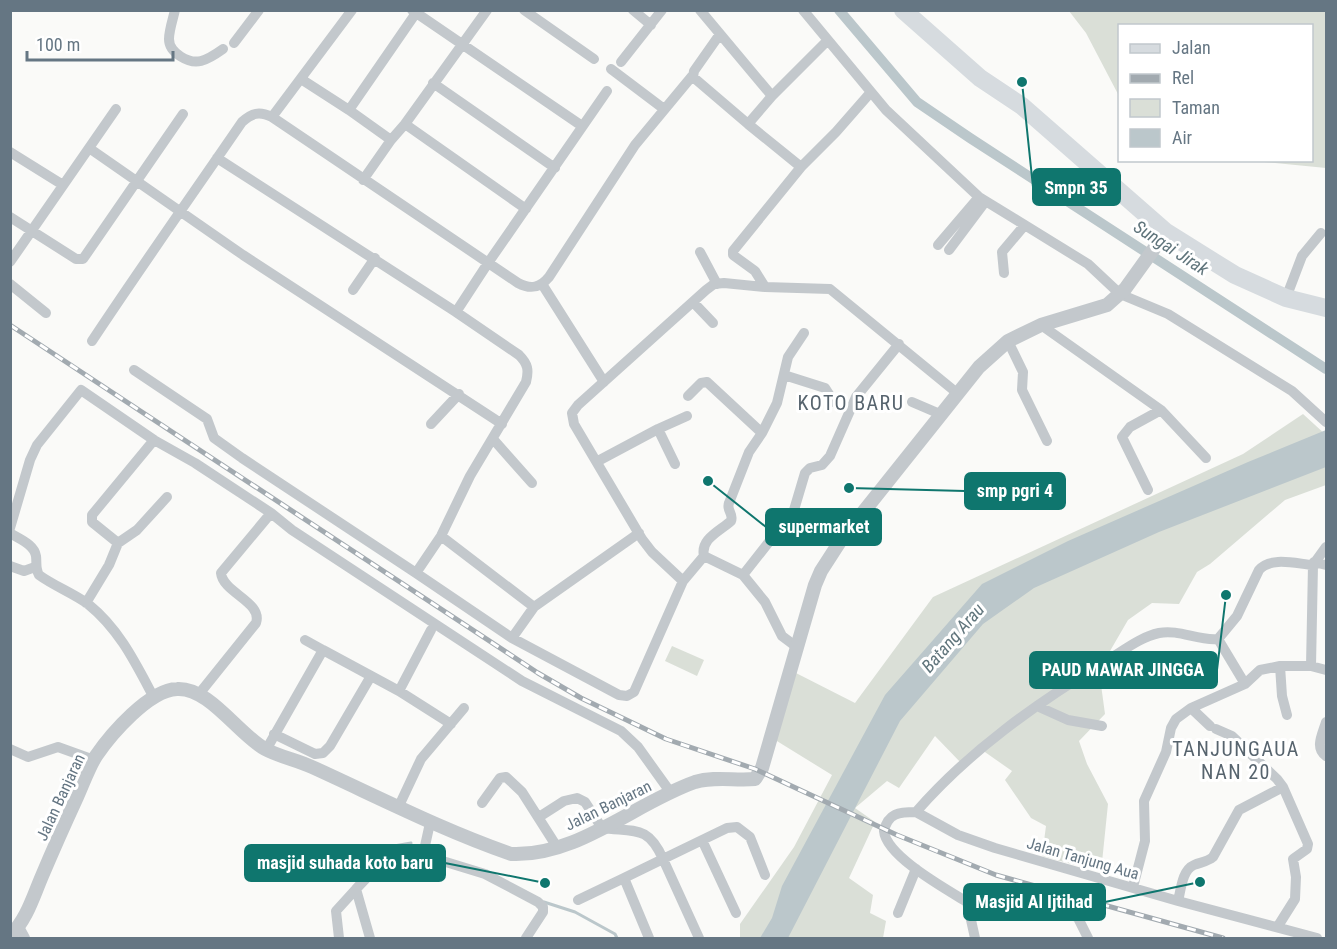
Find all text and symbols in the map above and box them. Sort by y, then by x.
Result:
scale bar [27,24,172,62]
legend [1118,24,1313,162]
text: 100 m [36,34,80,55]
text: Jalan [1172,37,1211,58]
text: Rel [1172,67,1194,88]
text: Taman [1172,97,1220,118]
text: Air [1172,127,1193,148]
callout: Smpn 35 [1033,169,1120,205]
text: Smpn 35 [1044,177,1108,198]
water label: Sungai Jirak [1130,216,1213,280]
district label: KOTO BARU [798,391,904,415]
callout: smp pgri 4 [965,473,1065,509]
text: smp pgri 4 [977,480,1053,501]
callout: supermarket [766,509,881,545]
text: supermarket [779,516,870,537]
water label: Batang Arau [917,598,989,676]
callout: PAUD MAWAR JINGGA [1030,652,1217,688]
text: PAUD MAWAR JINGGA [1042,659,1205,680]
district label: TANJUNGAUA NAN 20 [1172,737,1300,784]
street label: Jalan Banjaran [32,751,89,844]
street label: Jalan Banjaran [562,776,654,834]
street label: Jalan Tanjung Aua [1025,833,1141,884]
callout: masjid suhada koto baru [245,845,445,881]
text: masjid suhada koto baru [257,852,433,873]
callout: Masjid Al Ijtihad [964,884,1105,920]
text: Masjid Al Ijtihad [975,891,1093,912]

